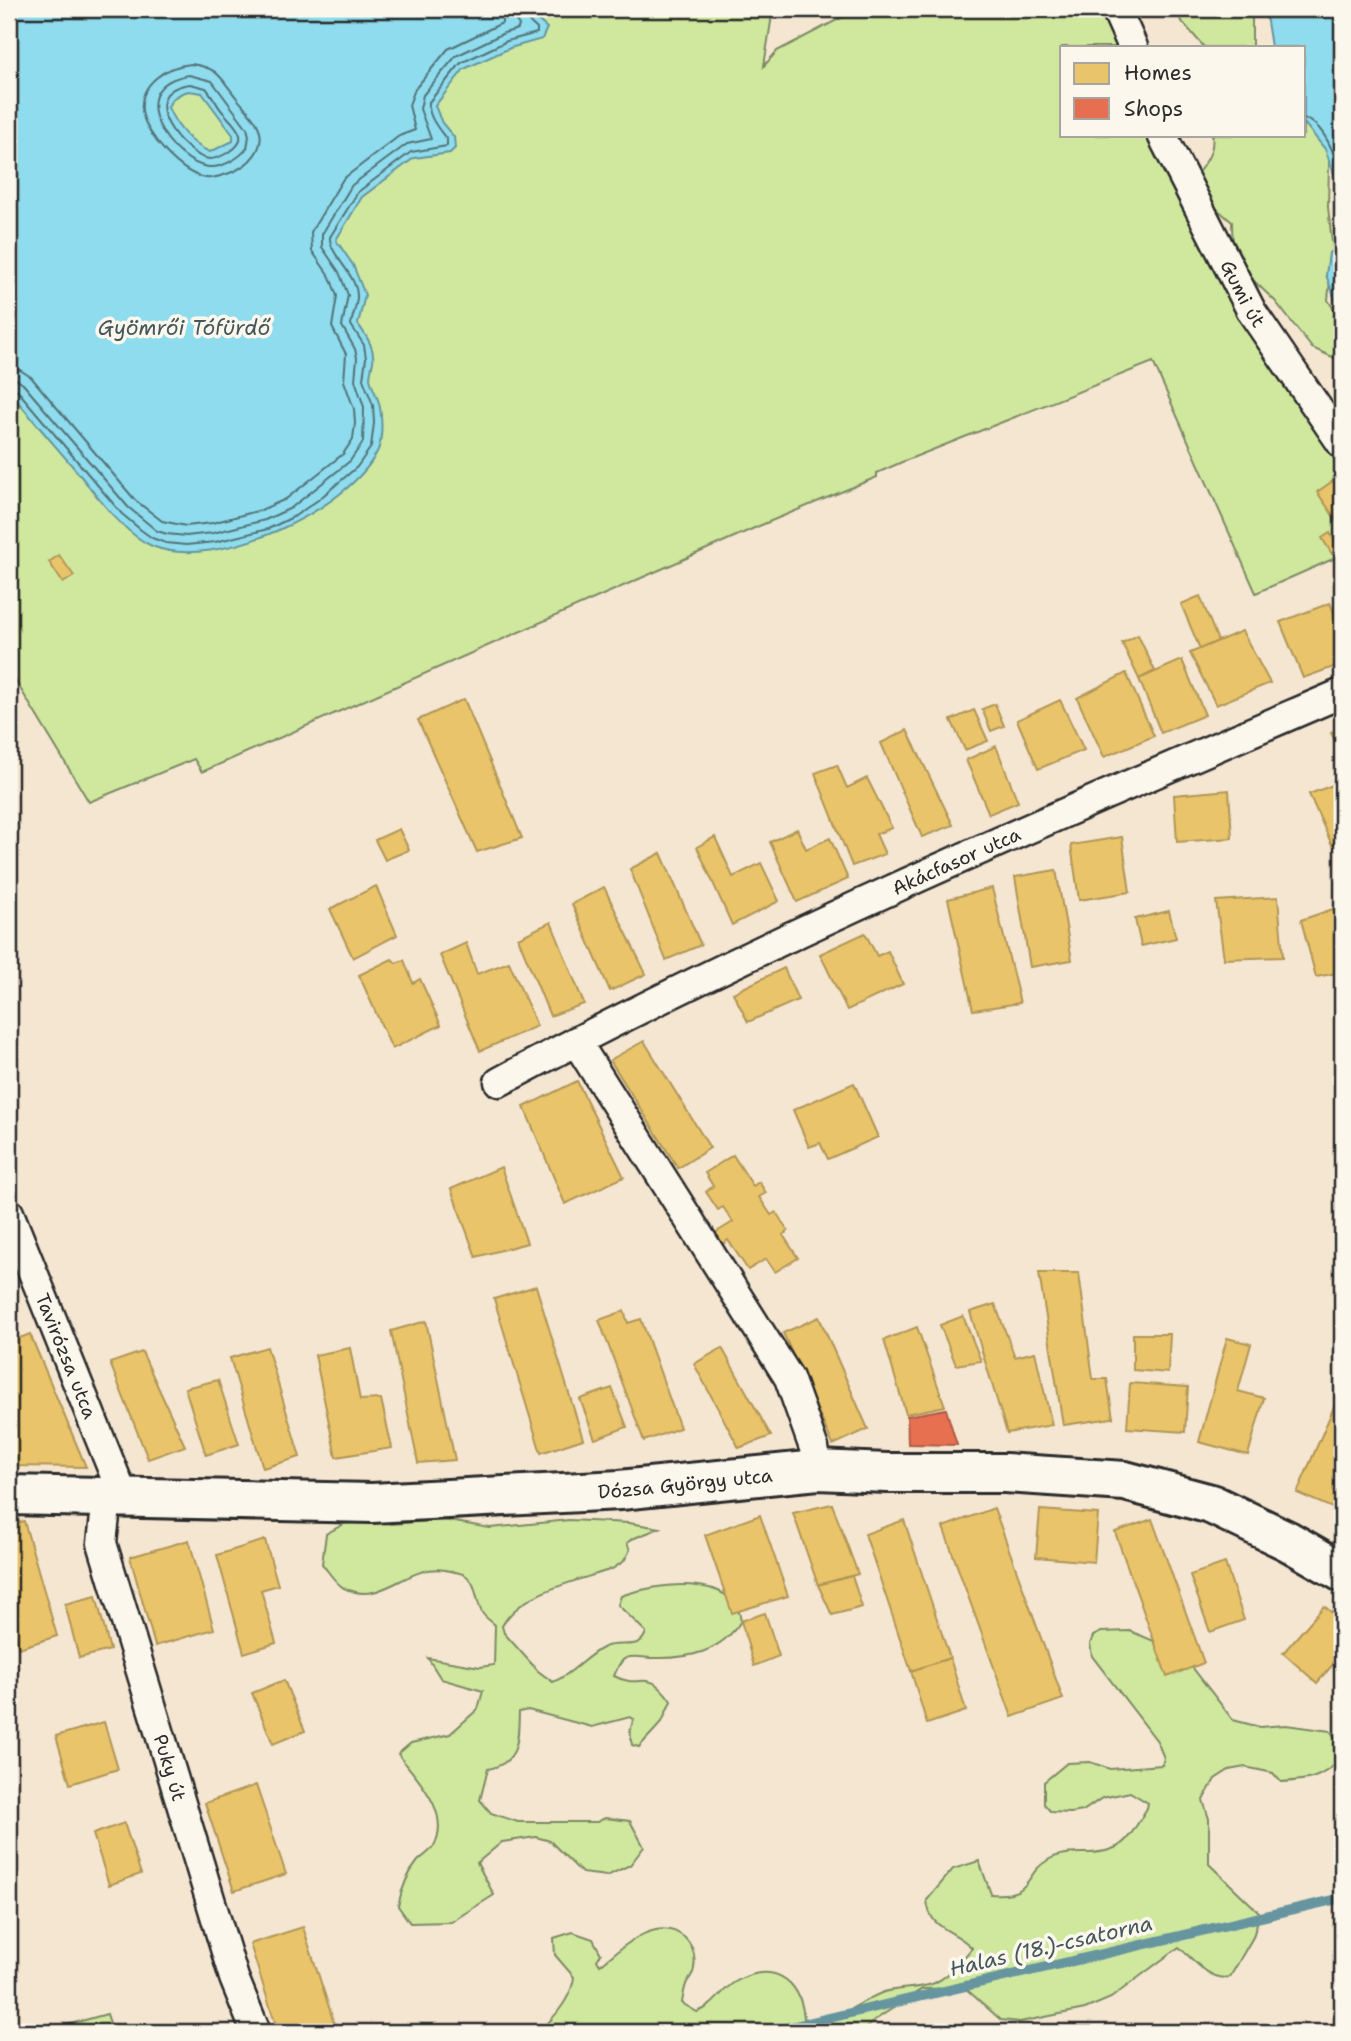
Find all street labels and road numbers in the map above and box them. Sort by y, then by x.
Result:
street label: Gumi út [1215,256,1271,332]
street label: Akácfasor utca [888,822,1025,901]
street label: Tavirózsa utca [30,1290,103,1423]
street label: Dózsa György utca [597,1463,774,1504]
street label: Puky út [148,1731,192,1804]

